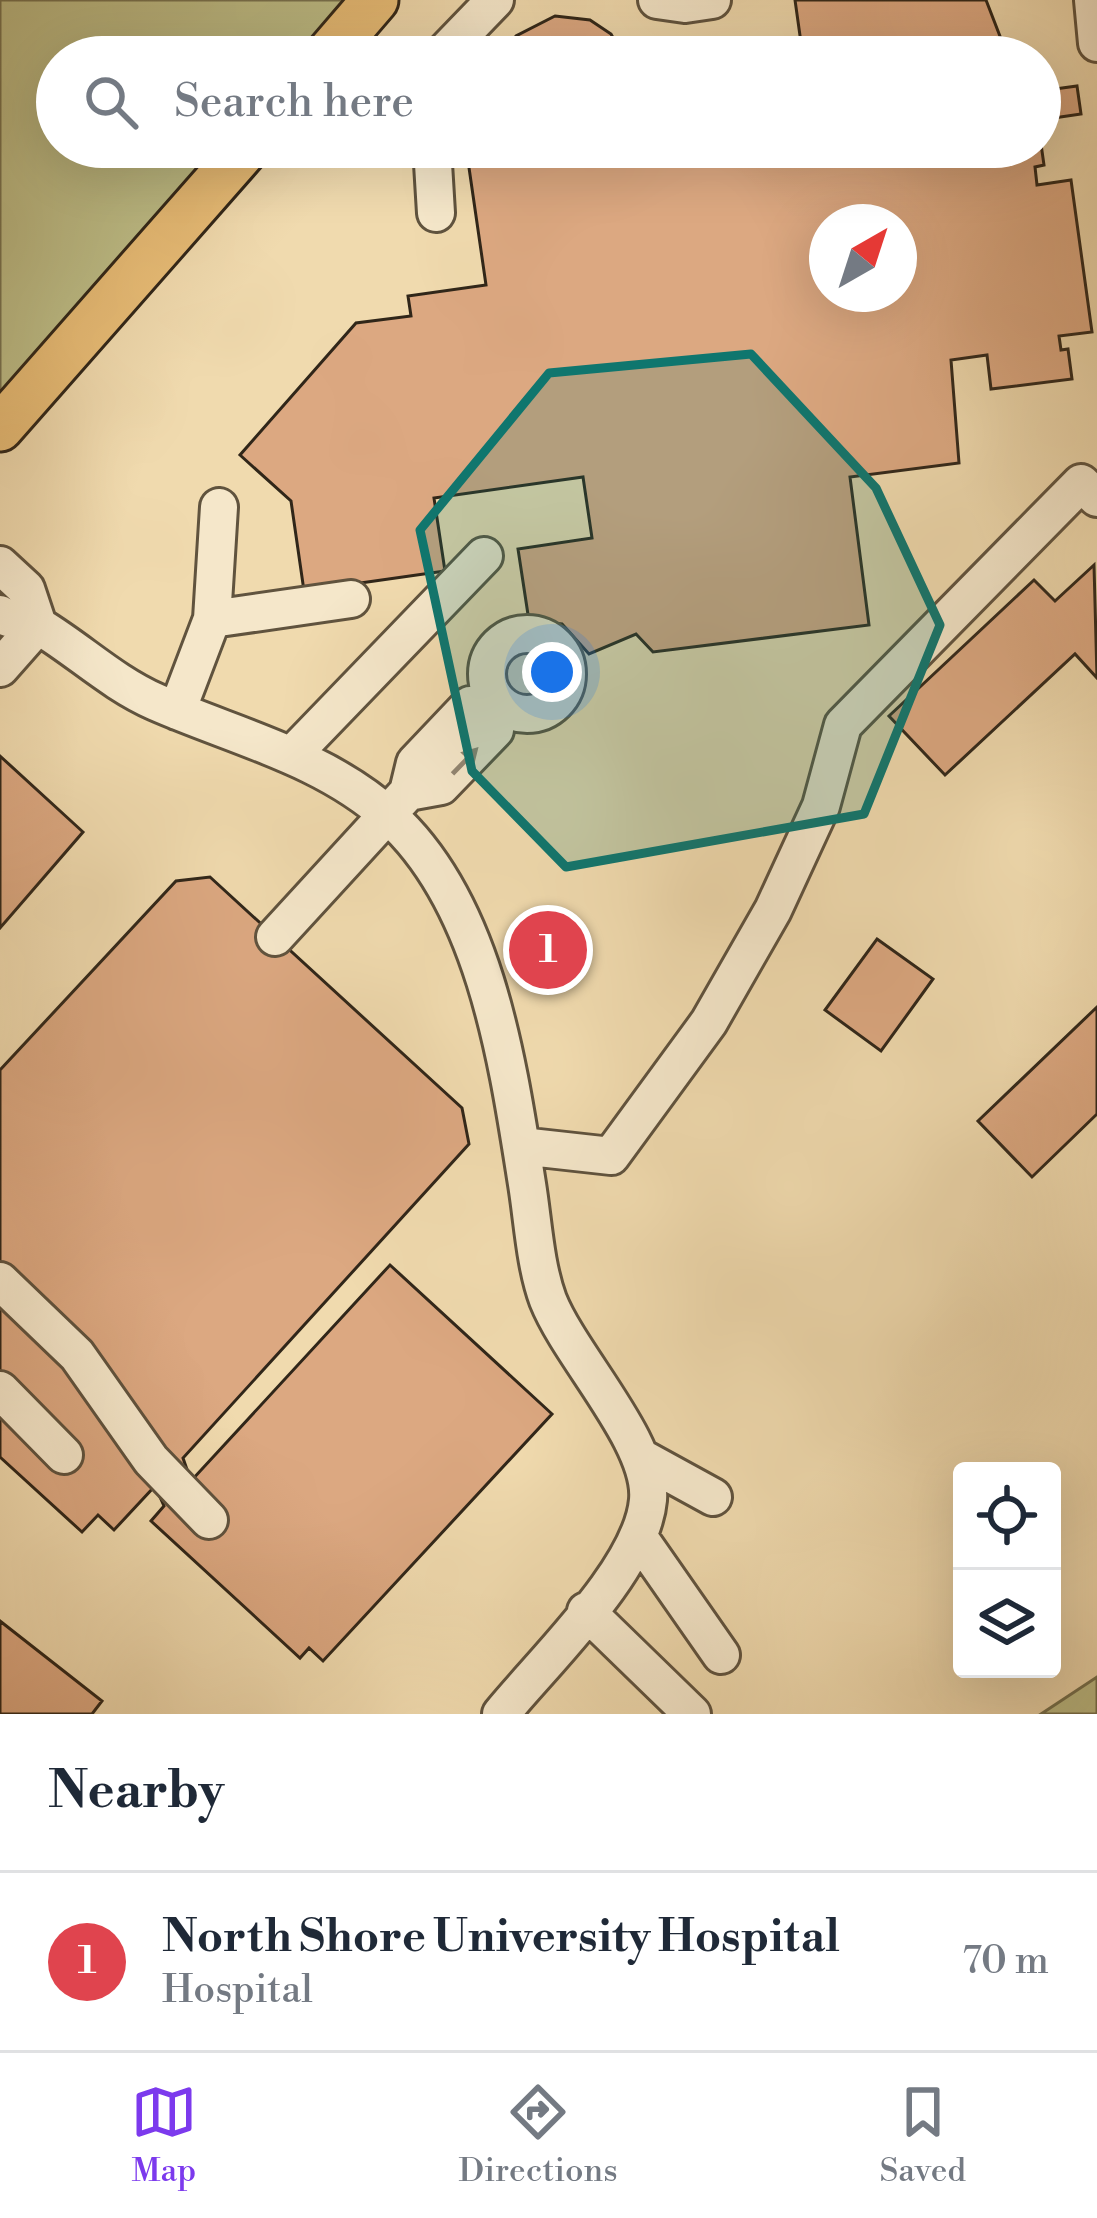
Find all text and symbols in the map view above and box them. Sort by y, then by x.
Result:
search box [36,36,1061,168]
icon: search [78,69,144,135]
text: Search here [174,74,414,131]
north arrow [809,204,917,312]
your location [522,642,582,702]
one-way arrow [451,747,479,776]
pin: 1 [509,905,587,995]
map controls [953,1462,1061,1678]
button: locate [953,1462,1061,1570]
button: layers [953,1570,1061,1678]
text: Nearby [48,1760,224,1824]
text: North Shore University Hospital [162,1909,840,1966]
text: 1 [78,1937,96,1986]
text: 70 m [962,1937,1049,1986]
text: Hospital [162,1966,313,2015]
tab: Map [131,2079,197,2192]
tab: Directions [459,2079,618,2192]
tab: Saved [879,2079,966,2192]

